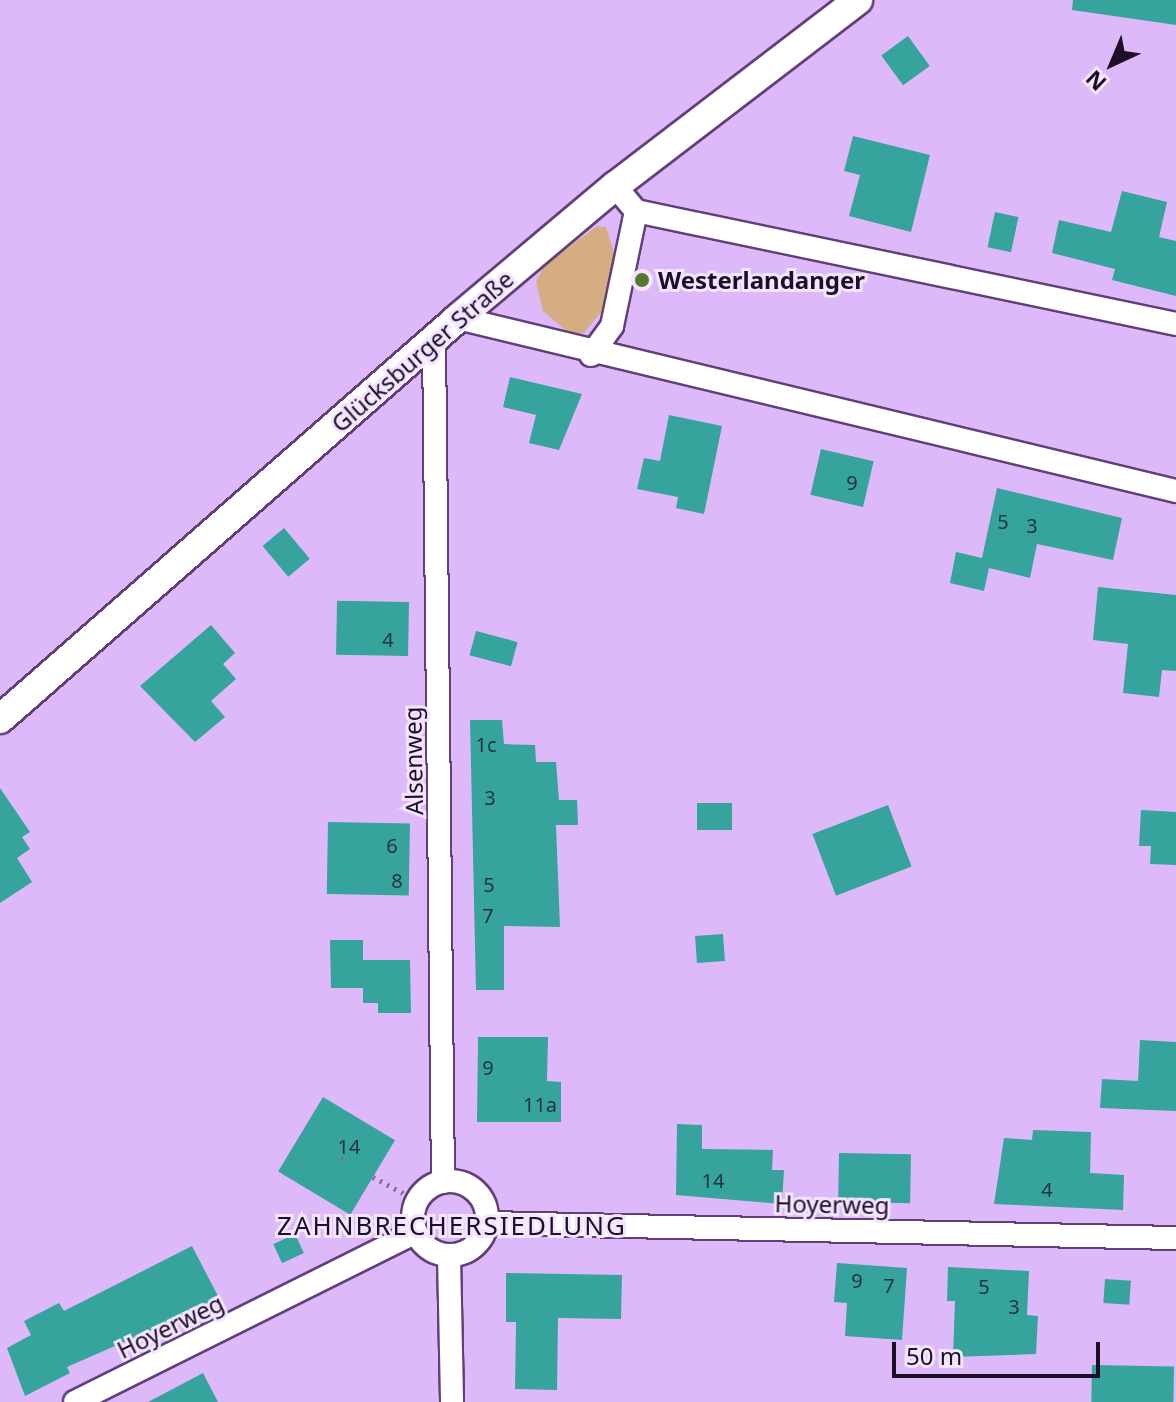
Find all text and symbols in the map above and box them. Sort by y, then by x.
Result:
north arrow [1072,24,1152,104]
text: N [1078,64,1112,98]
street label: Glücksburger Straße [325,264,519,438]
place label: Westerlandanger [658,266,865,294]
marker: Westerlandanger [633,271,651,289]
house number: 9 [846,470,858,494]
house number: 5 [997,509,1009,533]
house number: 3 [1026,513,1038,537]
house number: 4 [382,627,394,651]
street label: Alsenweg [398,706,428,816]
house number: 1c [475,732,497,756]
house number: 3 [484,785,496,809]
house number: 6 [386,833,398,857]
house number: 8 [391,868,403,892]
house number: 5 [483,872,495,896]
house number: 7 [482,903,494,927]
house number: 9 [482,1055,494,1079]
house number: 11a [523,1092,557,1116]
house number: 14 [338,1134,360,1158]
house number: 14 [702,1168,724,1192]
house number: 4 [1041,1177,1053,1201]
street label: Hoyerweg [774,1189,890,1219]
district label: ZAHNBRECHERSIEDLUNG [277,1210,627,1242]
house number: 9 [851,1268,863,1292]
house number: 7 [883,1273,895,1297]
house number: 5 [978,1274,990,1298]
street label: Hoyerweg [112,1288,228,1364]
house number: 3 [1008,1294,1020,1318]
scale bar [896,1326,1104,1376]
text: 50 m [906,1339,962,1372]

